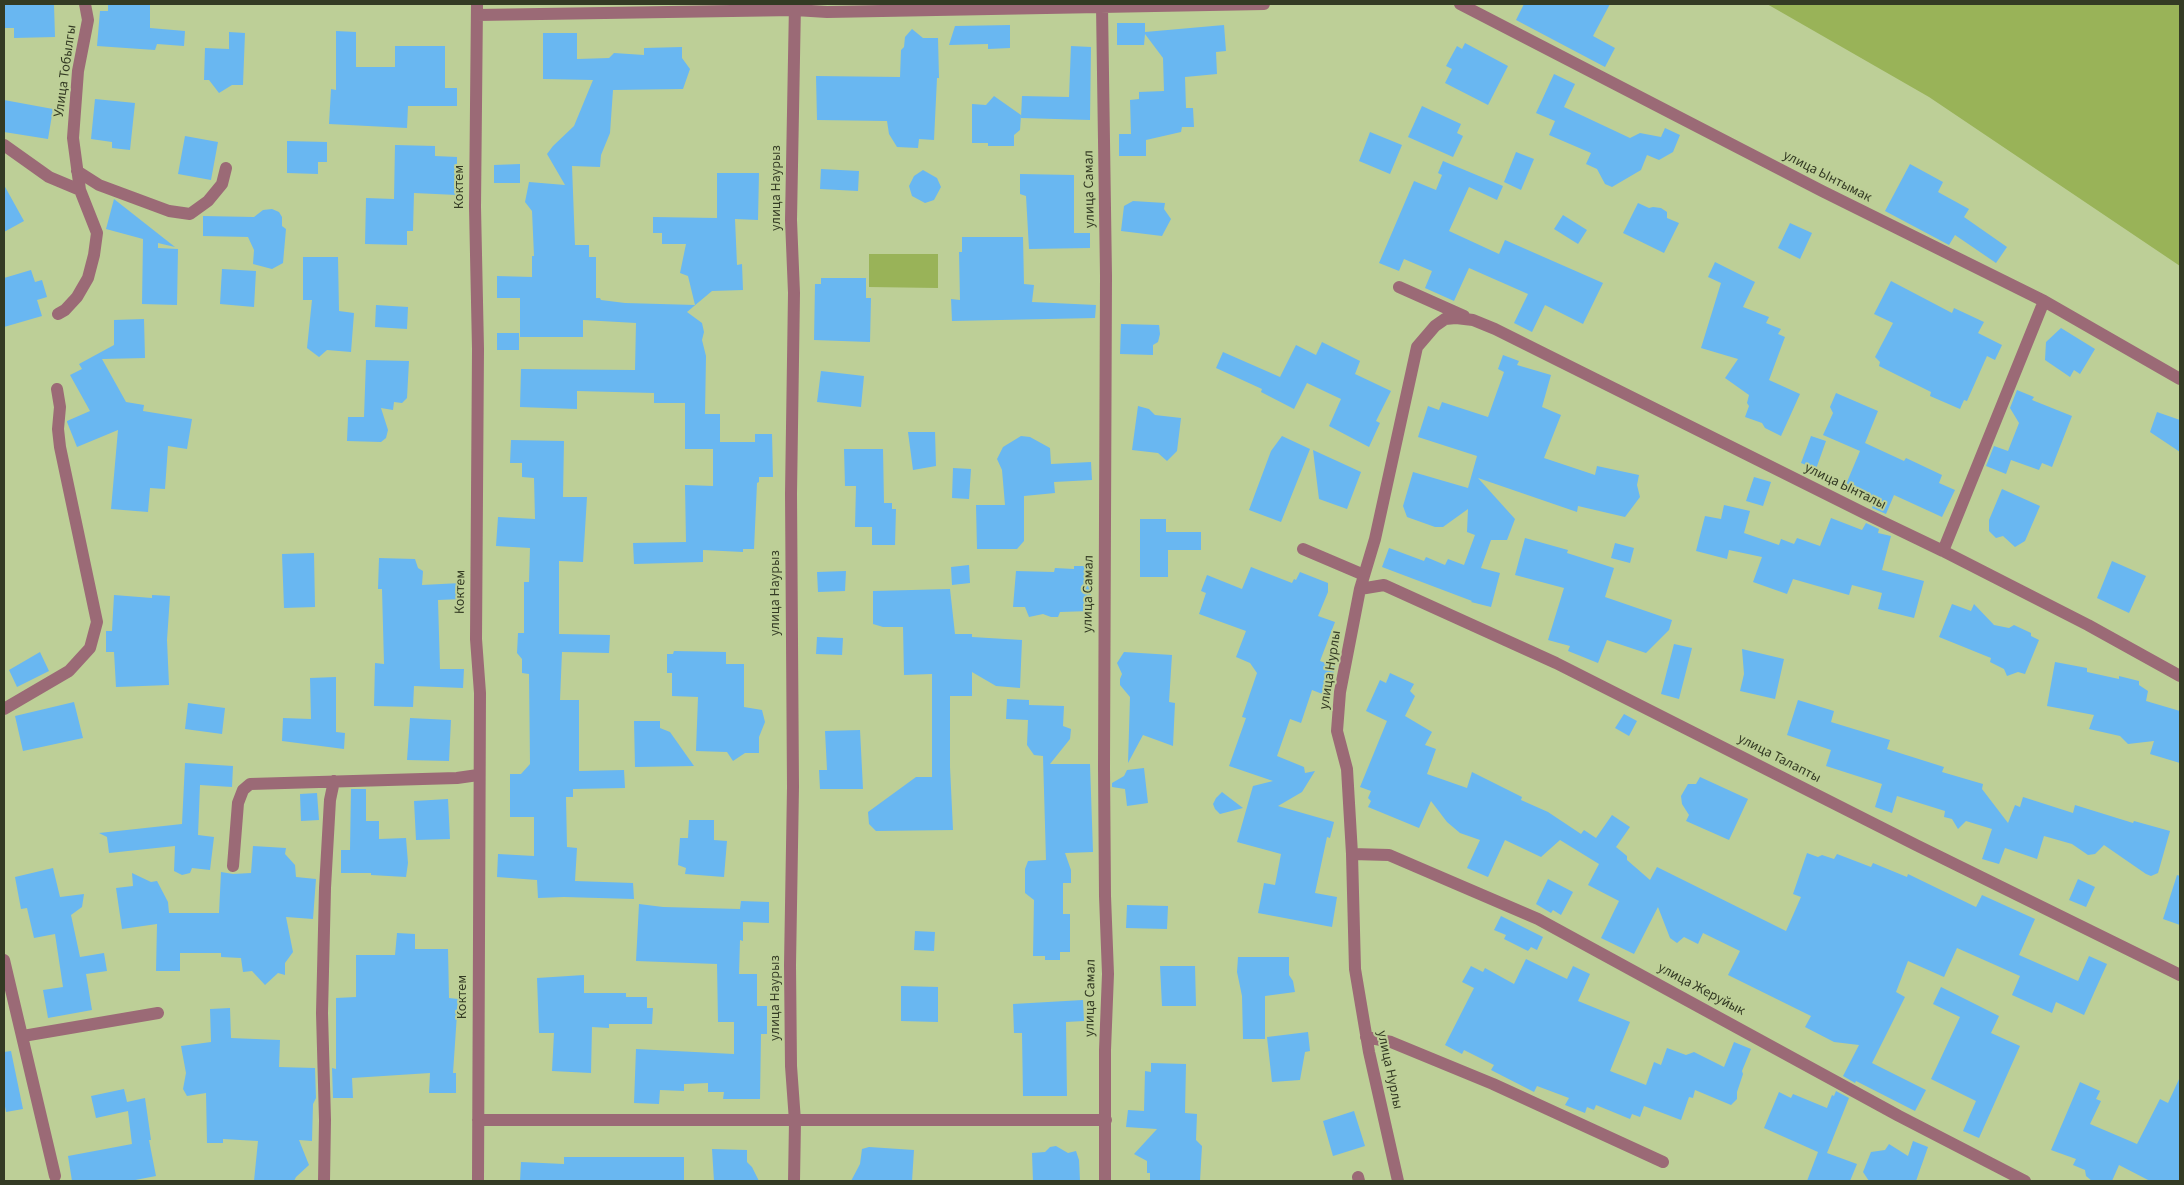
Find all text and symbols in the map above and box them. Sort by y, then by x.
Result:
street label: Улица Тобылгы [51,24,81,118]
street label: улица Наурыз [769,145,785,231]
street label: улица Ынтымак [1780,147,1874,207]
street label: улица Самал [1081,150,1099,228]
street label: Коктем [452,165,468,209]
street label: улица Ынталы [1801,460,1889,514]
street label: улица Наурыз [768,550,784,636]
street label: улица Самал [1080,555,1098,633]
street label: Коктем [452,570,470,614]
street label: улица Нурлы [1316,629,1346,711]
street label: улица Талапты [1735,731,1823,787]
street label: улица Наурыз [768,955,784,1041]
street label: улица Самал [1082,959,1100,1037]
street label: улица Жеруйык [1654,960,1748,1020]
street label: Коктем [455,975,471,1019]
street label: улица Нурлы [1372,1029,1406,1111]

